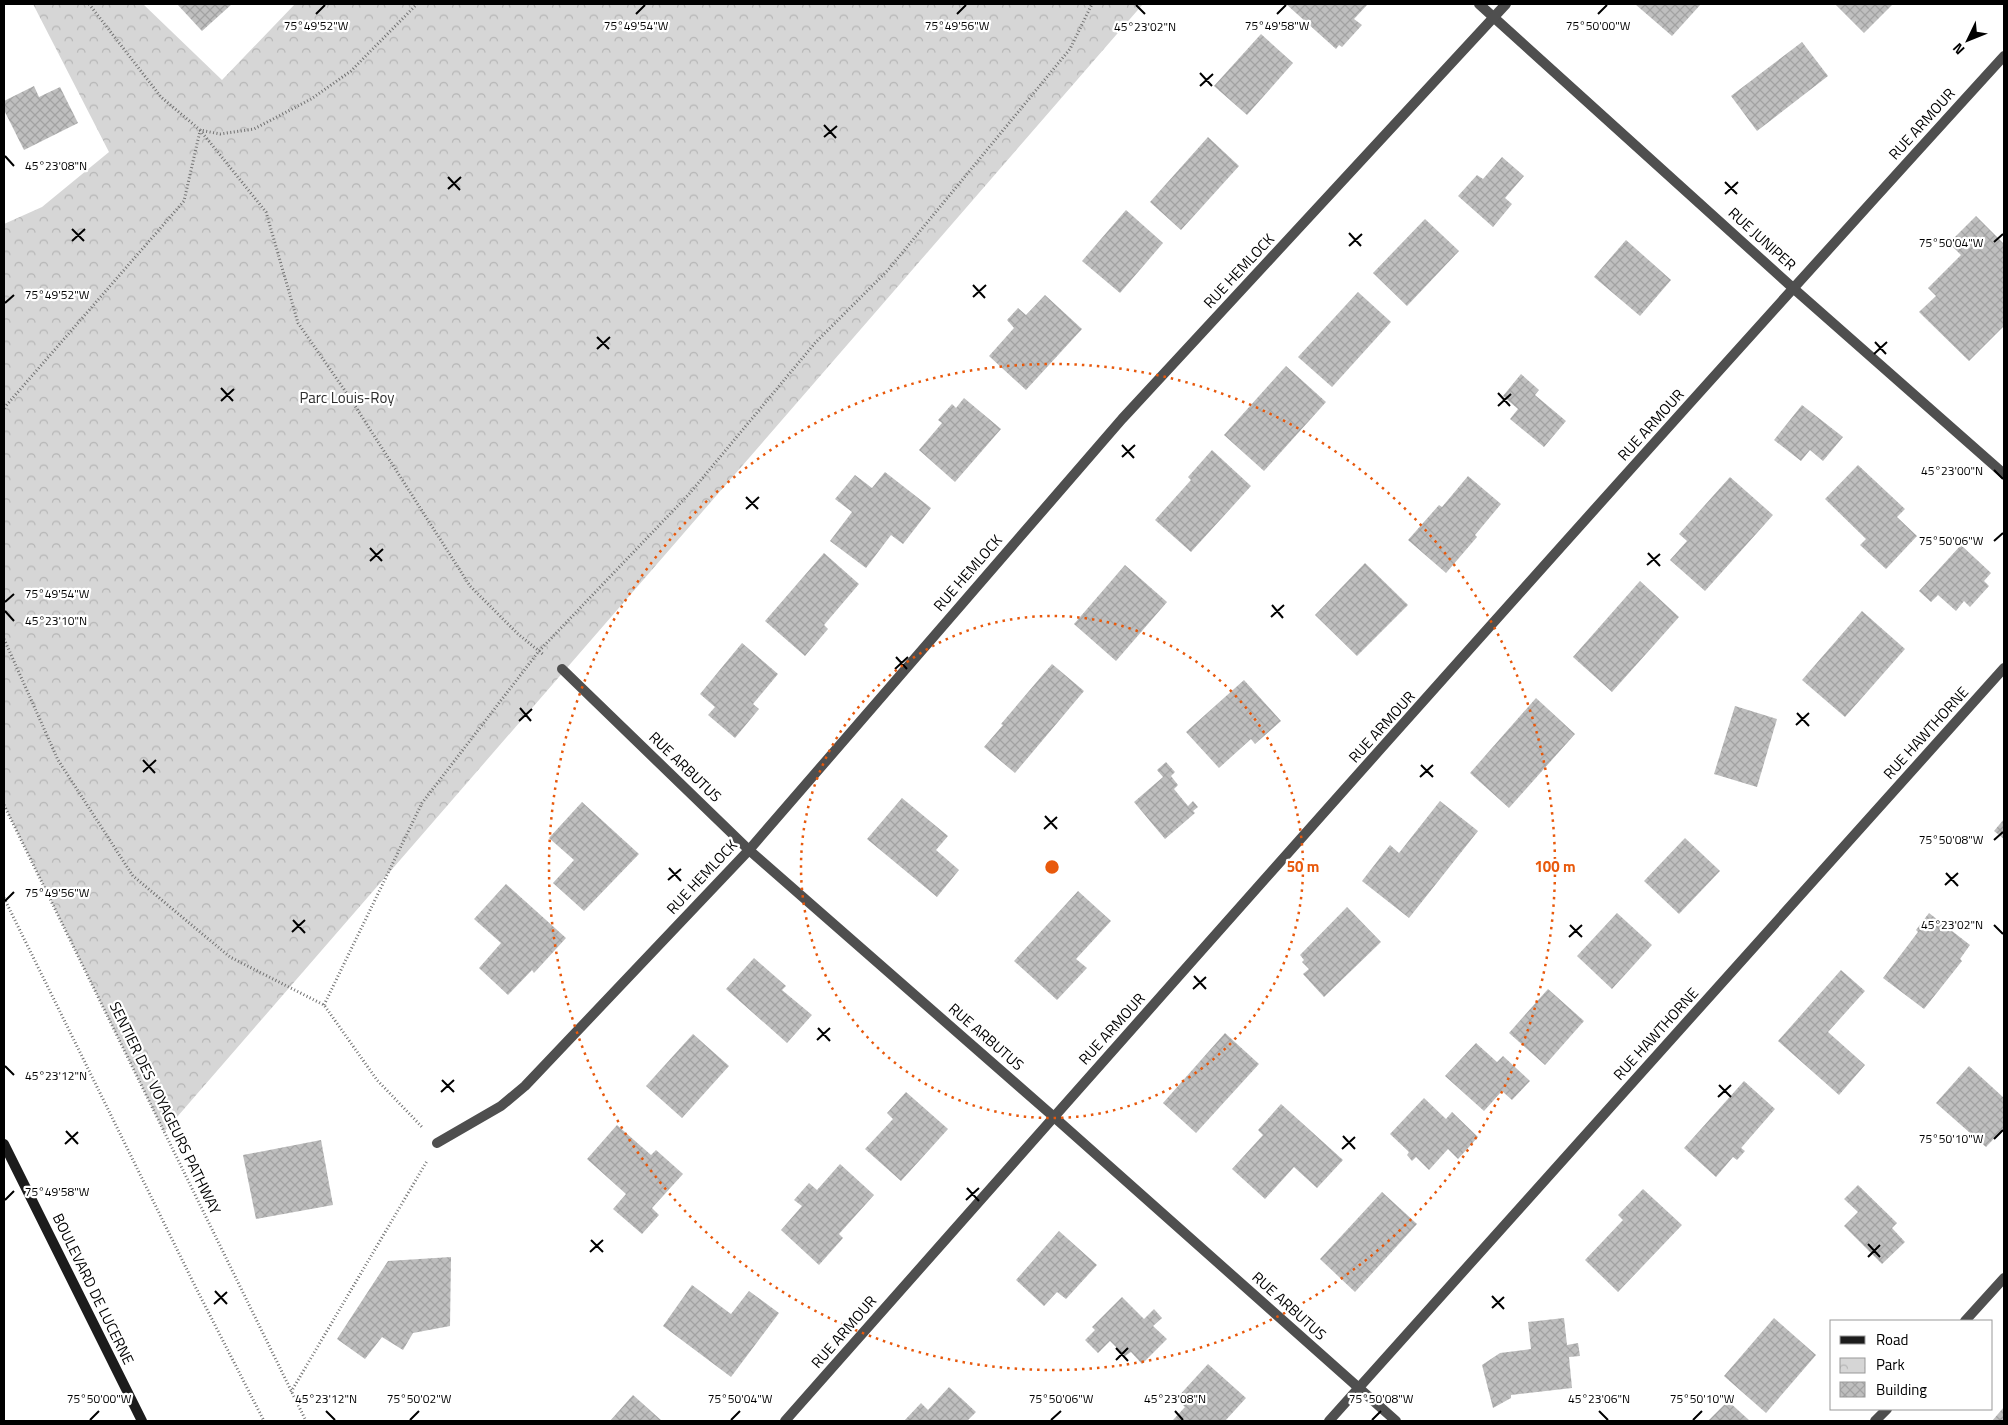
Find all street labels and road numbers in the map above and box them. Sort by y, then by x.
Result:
street label: RUE ARMOUR [1883,82,1960,165]
street label: RUE JUNIPER [1723,202,1802,276]
street label: RUE HEMLOCK [1198,228,1280,313]
street label: RUE ARMOUR [1612,383,1689,466]
street label: RUE HEMLOCK [928,529,1008,616]
street label: RUE HAWTHORNE [1878,681,1974,784]
street label: RUE ARMOUR [1343,685,1420,768]
street label: RUE ARBUTUS [644,726,727,807]
street label: RUE HEMLOCK [661,834,743,919]
street label: RUE HAWTHORNE [1608,982,1704,1085]
street label: RUE ARMOUR [1073,987,1150,1070]
street label: SENTIER DES VOYAGEURS PATHWAY [104,997,227,1218]
street label: RUE ARBUTUS [944,997,1029,1076]
street label: BOULEVARD DE LUCERNE [47,1209,140,1368]
street label: RUE ARBUTUS [1247,1266,1332,1345]
street label: RUE ARMOUR [805,1290,882,1373]

